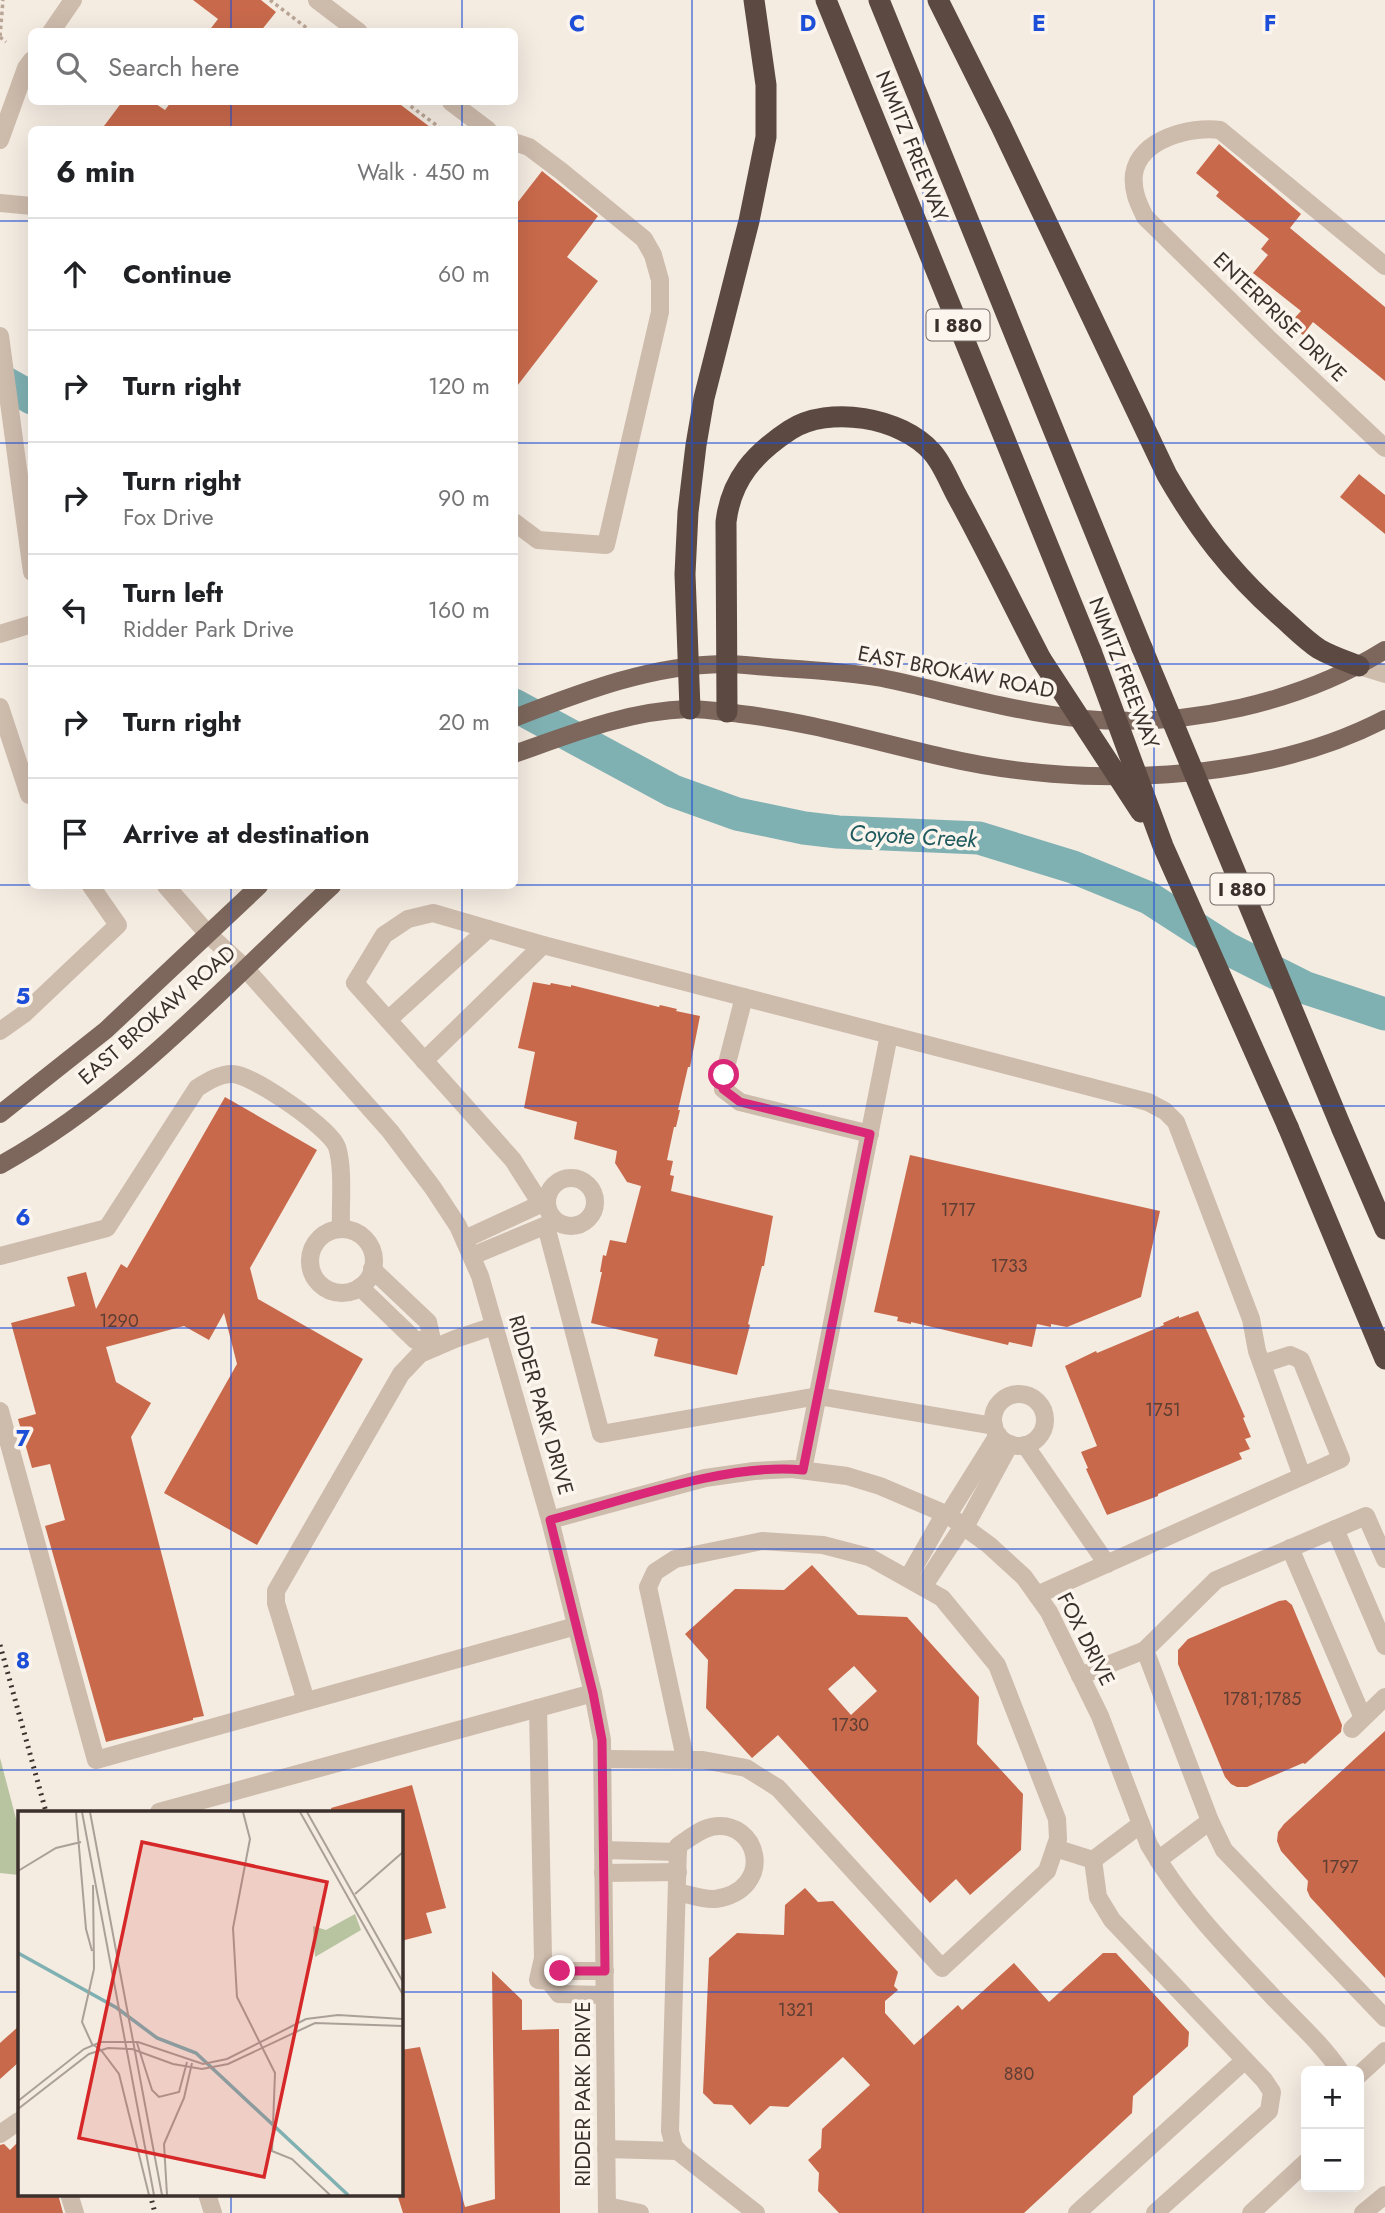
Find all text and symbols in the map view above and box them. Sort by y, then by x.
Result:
text: C [569,6,585,40]
text: D [800,6,817,40]
text: E [1032,6,1046,40]
text: F [1264,6,1276,40]
search box [28,28,518,105]
icon: search [52,48,90,86]
text: Search here [108,48,240,86]
street label: NIMITZ FREEWAY [868,66,956,226]
text: 6 min [56,150,135,193]
text: Walk · 450 m [357,155,490,189]
street label: ENTERPRISE DRIVE [1207,245,1353,389]
icon: ahead [56,255,94,293]
text: Continue [123,255,232,293]
text: 60 m [438,257,490,291]
road number: I 880 [926,310,990,340]
icon: right [56,367,94,405]
text: Turn right [123,367,241,405]
text: 120 m [428,369,490,403]
text: Turn right [123,462,241,500]
icon: right [56,479,94,517]
text: 90 m [438,481,490,515]
text: Fox Drive [123,500,214,534]
text: Turn left [123,574,223,612]
icon: left [56,591,94,629]
text: 160 m [428,593,490,627]
street label: NIMITZ FREEWAY [1081,593,1167,753]
text: Ridder Park Drive [123,612,294,646]
street label: EAST BROKAW ROAD [855,638,1057,706]
icon: right [56,703,94,741]
text: Turn right [123,703,241,741]
text: 20 m [438,705,490,739]
icon: arrive [56,815,94,853]
text: Arrive at destination [123,815,370,853]
water label: Coyote Creek [848,816,979,856]
road number: I 880 [1210,874,1274,904]
street label: EAST BROKAW ROAD [72,938,242,1092]
text: 5 [16,979,30,1013]
route start [708,1059,739,1090]
house number: 1717 [940,1197,976,1223]
text: 6 [15,1200,31,1234]
house number: 1733 [990,1253,1028,1279]
house number: 1290 [99,1308,139,1334]
street label: RIDDER PARK DRIVE [501,1312,581,1498]
house number: 1751 [1145,1397,1181,1423]
text: 7 [16,1421,30,1455]
street label: FOX DRIVE [1050,1587,1122,1691]
text: 8 [16,1643,30,1677]
house number: 1781;1785 [1223,1686,1301,1712]
house number: 1730 [831,1712,869,1738]
inset map [18,1811,402,2196]
house number: 1797 [1322,1854,1359,1880]
route end [544,1955,575,1986]
house number: 1321 [778,1997,814,2023]
street label: RIDDER PARK DRIVE [568,2001,598,2187]
house number: 880 [1004,2061,1034,2087]
map controls [1301,2066,1364,2192]
button: + [1301,2066,1364,2129]
button: − [1301,2129,1364,2192]

